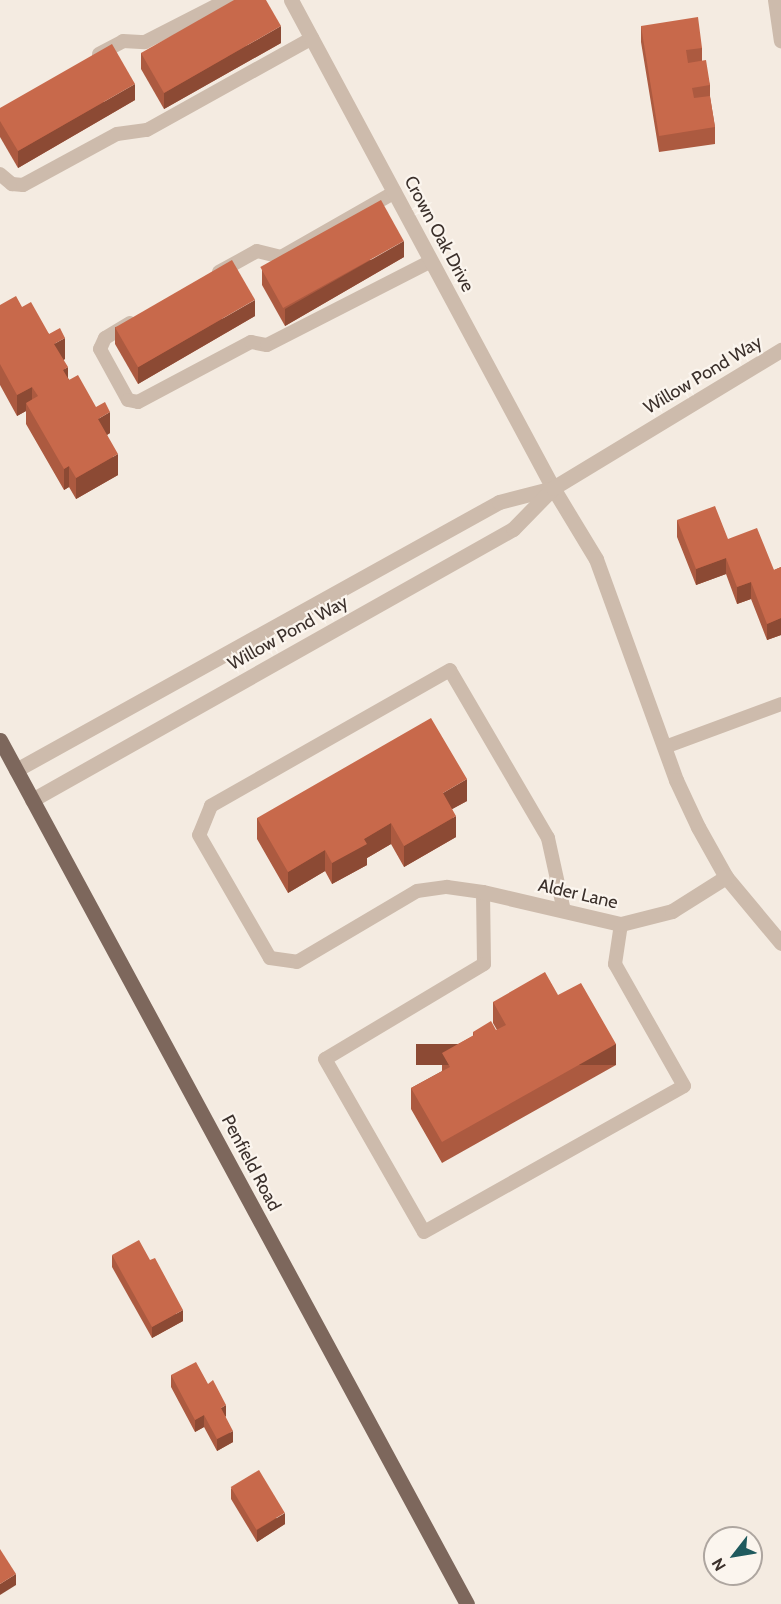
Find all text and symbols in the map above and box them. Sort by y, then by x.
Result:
street label: Crown Oak Drive [399,172,479,296]
street label: Willow Pond Way [640,331,766,419]
street label: Willow Pond Way [224,591,352,675]
street label: Alder Lane [536,874,620,914]
street label: Penfield Road [217,1111,285,1215]
north arrow [703,1526,763,1586]
text: N [708,1555,730,1574]

